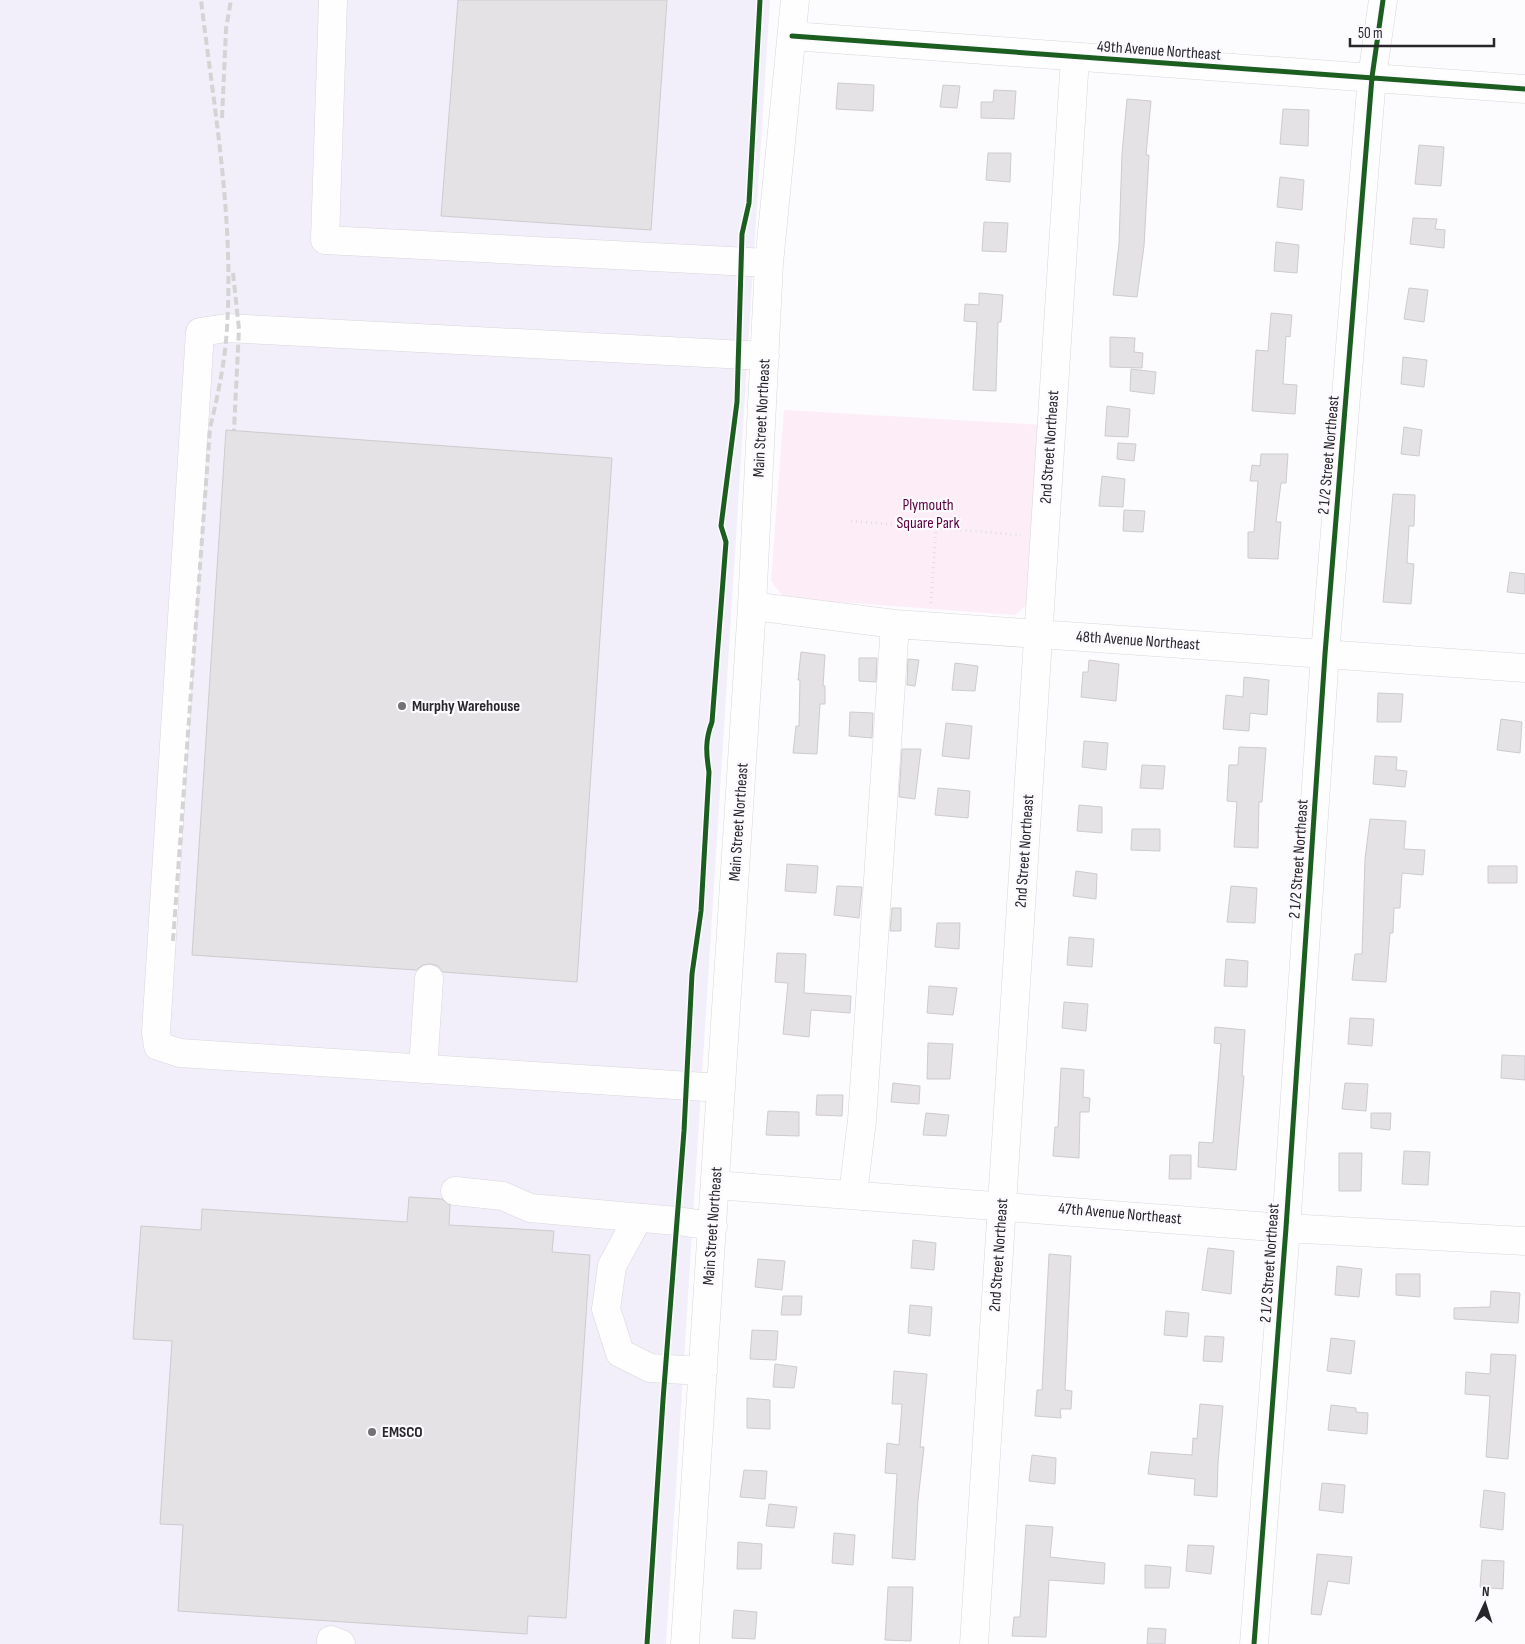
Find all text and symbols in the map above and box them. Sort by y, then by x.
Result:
scale bar [1350,15,1494,47]
text: 50 m [1358,24,1383,43]
street label: 49th Avenue Northeast [1096,37,1222,65]
street label: Main Street Northeast [749,358,775,478]
street label: 2nd Street Northeast [1037,390,1063,504]
street label: 2 1/2 Street Northeast [1314,394,1344,515]
park label: Plymouth Square Park [896,496,960,533]
street label: 48th Avenue Northeast [1075,627,1201,655]
place label: Murphy Warehouse [412,697,520,716]
marker: Murphy Warehouse [396,700,408,712]
street label: Main Street Northeast [725,762,753,882]
street label: 2nd Street Northeast [1012,794,1038,908]
street label: 2 1/2 Street Northeast [1285,799,1313,919]
street label: Main Street Northeast [699,1166,727,1286]
street label: 2nd Street Northeast [986,1198,1012,1312]
street label: 47th Avenue Northeast [1058,1199,1182,1229]
street label: 2 1/2 Street Northeast [1256,1203,1284,1323]
place label: EMSCO [382,1423,423,1442]
marker: EMSCO [366,1426,378,1438]
north arrow [1460,1579,1510,1629]
text: N [1482,1583,1490,1600]

